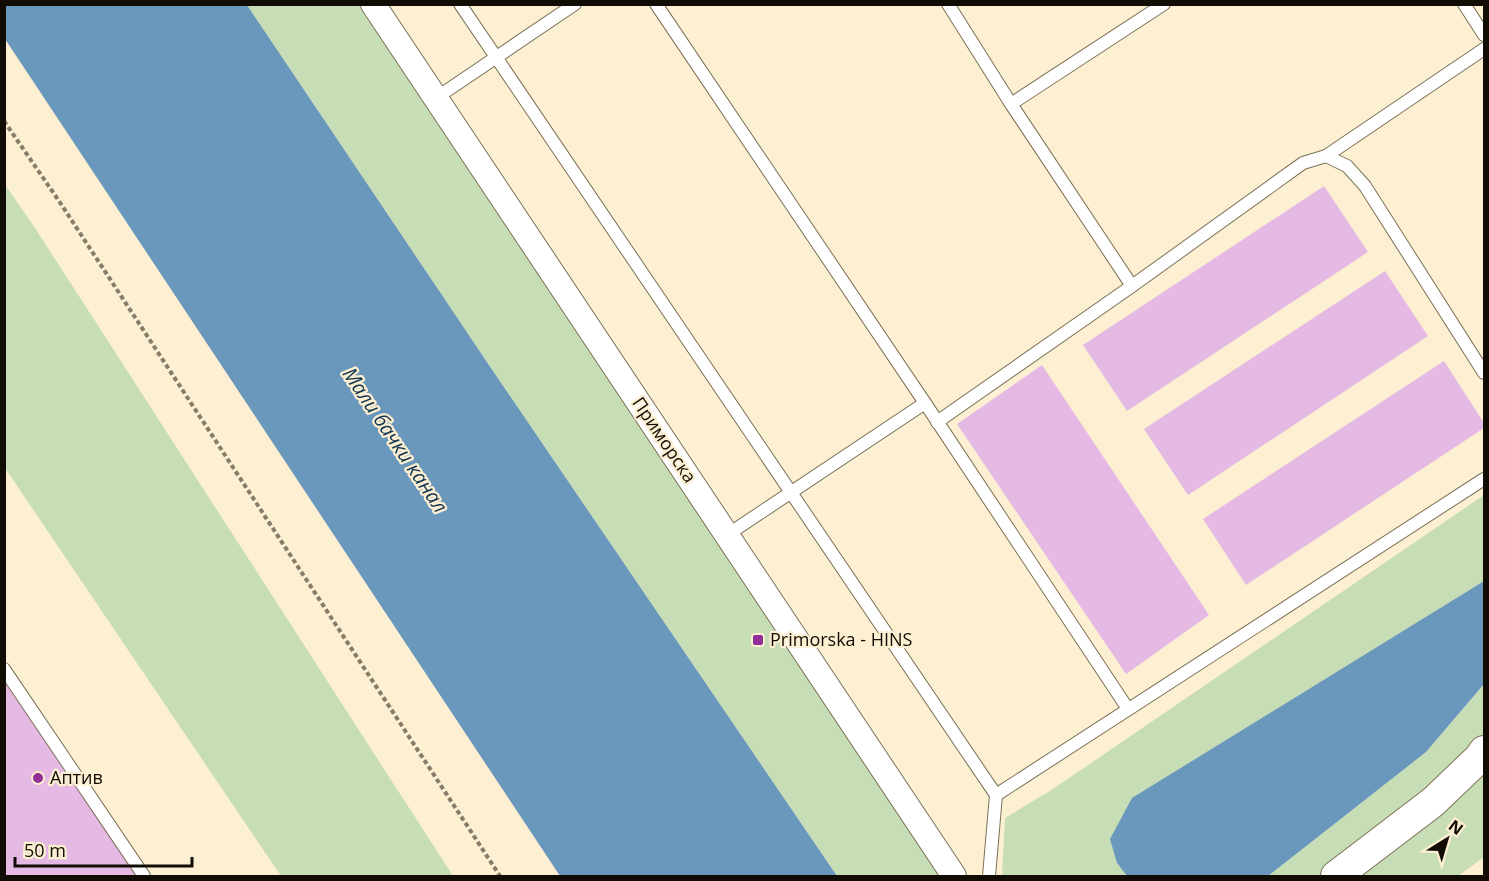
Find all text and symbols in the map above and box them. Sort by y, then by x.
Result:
water label: Мали бачки канал [337,362,454,518]
street label: Приморска [627,392,702,487]
place label: Primorska - HINS [770,627,913,651]
marker: Primorska - HINS [751,633,765,647]
place label: Аптив [50,765,103,789]
marker: Аптив [31,771,45,785]
north arrow [1417,809,1477,869]
text: N [1444,814,1468,840]
scale bar [15,830,192,868]
text: 50 m [24,838,66,862]

